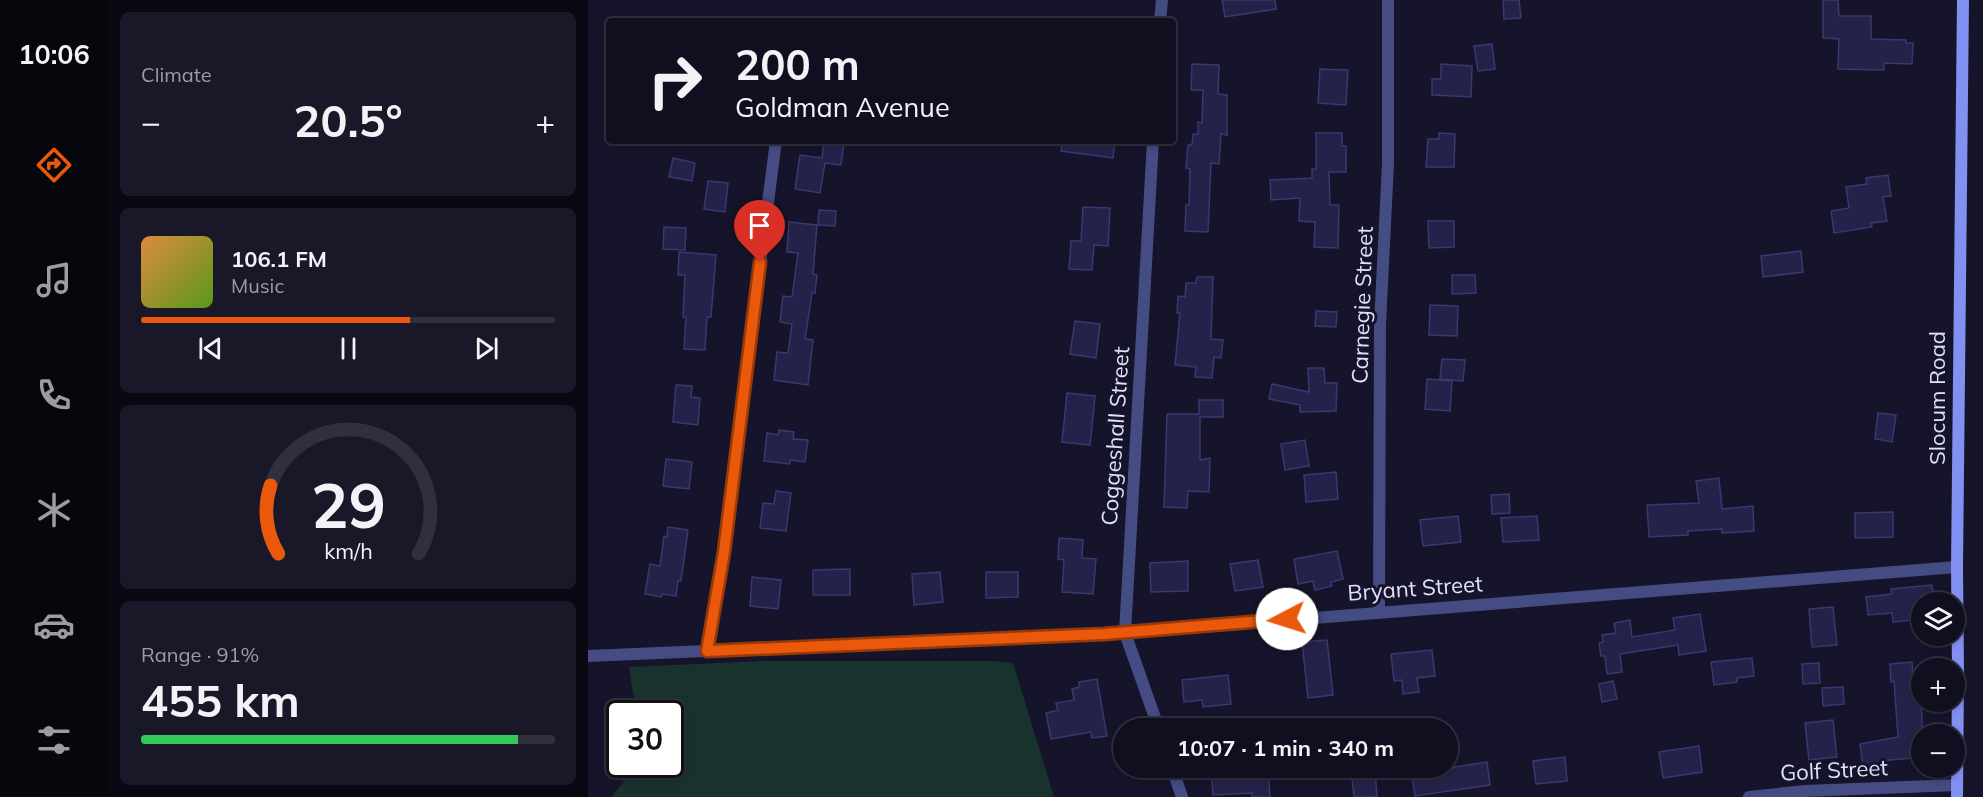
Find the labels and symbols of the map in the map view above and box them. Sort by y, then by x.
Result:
pin [734,200,785,262]
street label: Carnegie Street [1345,225,1379,384]
street label: Slocum Road [1923,331,1951,465]
street label: Coggeshall Street [1095,345,1135,526]
street label: Bryant Street [1346,569,1484,607]
position arrow [1255,587,1319,651]
speed limit sign: 30 [606,700,684,778]
street label: Golf Street [1779,753,1889,787]

